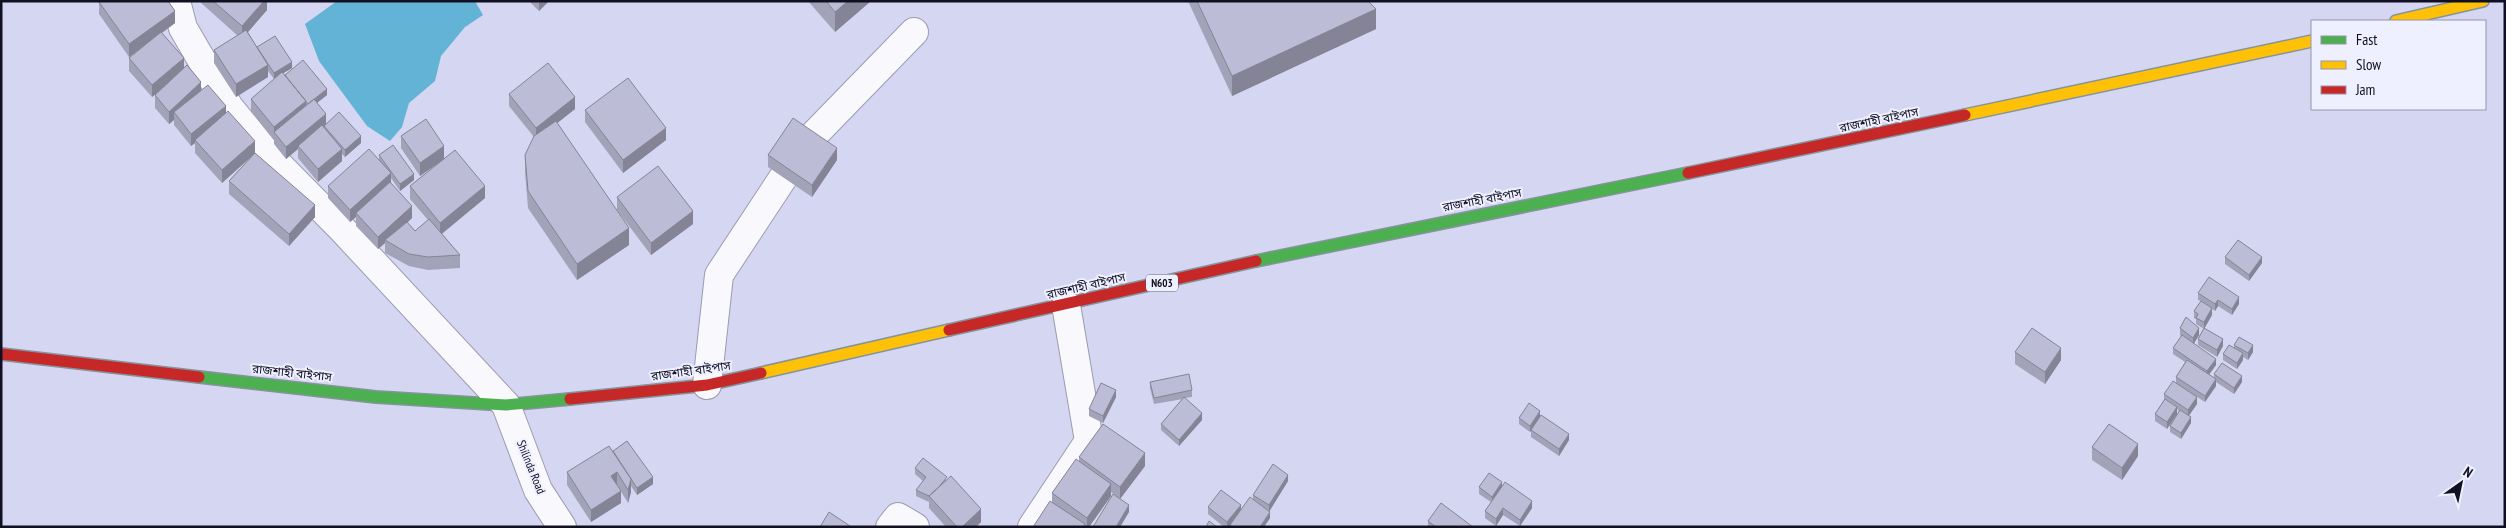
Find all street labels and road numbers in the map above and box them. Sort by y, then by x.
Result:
street label: রাজশাহী বাইপাস [1837,104,1920,135]
street label: রাজশাহী বাইপাস [1440,184,1523,215]
street label: রাজশাহী বাইপাস [1044,269,1127,302]
road number: N603 [1146,274,1178,292]
street label: রাজশাহী বাইপাস [649,357,732,384]
street label: রাজশাহী বাইপাস [250,361,333,384]
street label: Shilinda Road [514,438,549,496]

